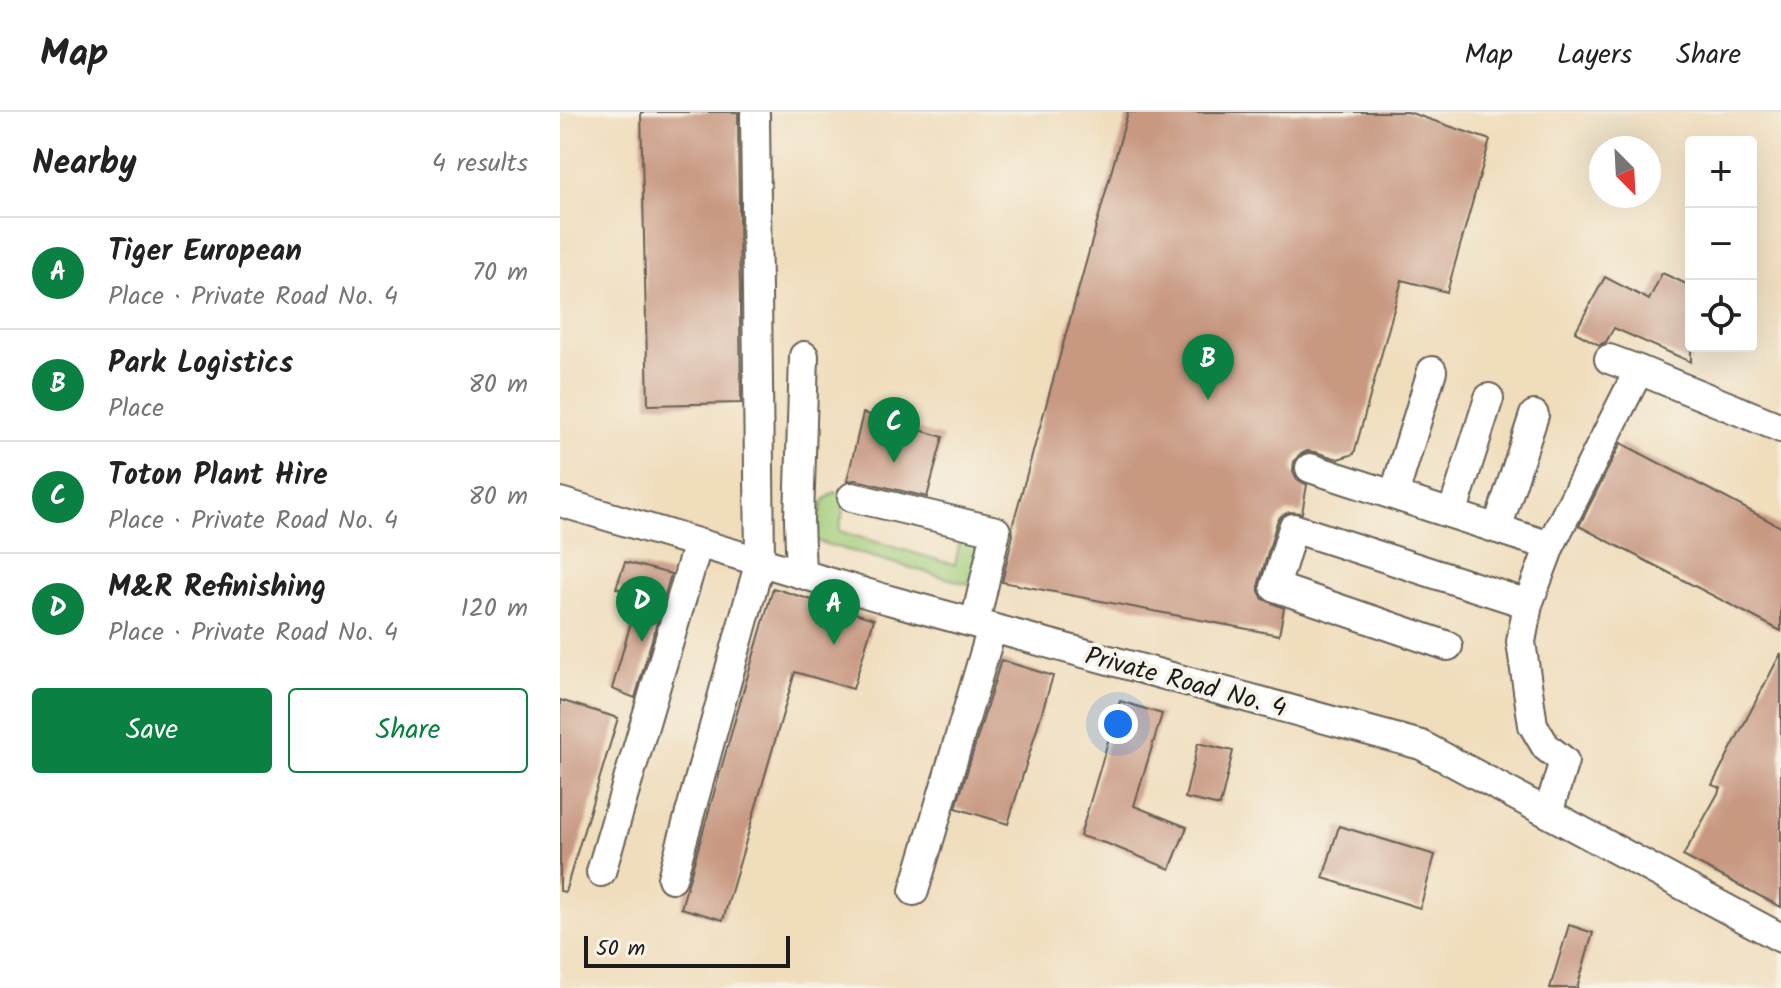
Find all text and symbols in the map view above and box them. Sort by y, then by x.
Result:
text: Map [40,25,109,85]
text: Map [1464,33,1513,78]
text: Layers [1557,33,1632,78]
text: Share [1676,33,1741,78]
north arrow [1589,136,1661,208]
map controls [1685,136,1757,352]
button: + [1685,136,1757,208]
text: Nearby [32,137,137,191]
text: 4 results [432,143,528,185]
button: − [1685,208,1757,280]
text: Tiger European [108,228,302,276]
text: A [50,252,66,294]
text: 70 m [472,252,528,294]
text: Place · Private Road No. 4 [108,276,398,318]
button: locate [1685,280,1757,352]
pin: B [1182,334,1234,400]
text: Park Logistics [108,340,293,388]
text: B [50,364,66,406]
text: 80 m [468,364,528,406]
text: Place [108,388,164,430]
pin: C [868,397,920,463]
text: Toton Plant Hire [108,452,328,500]
text: C [50,476,66,518]
text: 80 m [468,476,528,518]
text: Place · Private Road No. 4 [108,500,398,542]
text: M&R Refinishing [108,564,326,612]
pin: D [616,576,668,642]
pin: A [808,579,860,645]
text: D [49,588,67,630]
text: 120 m [461,588,528,630]
text: Place · Private Road No. 4 [108,612,398,654]
street label: Private Road No. 4 [1080,636,1291,730]
button: Save [32,688,272,773]
button: Share [288,688,528,773]
your location [1098,704,1138,744]
scale bar [584,932,790,968]
text: 50 m [596,932,645,967]

